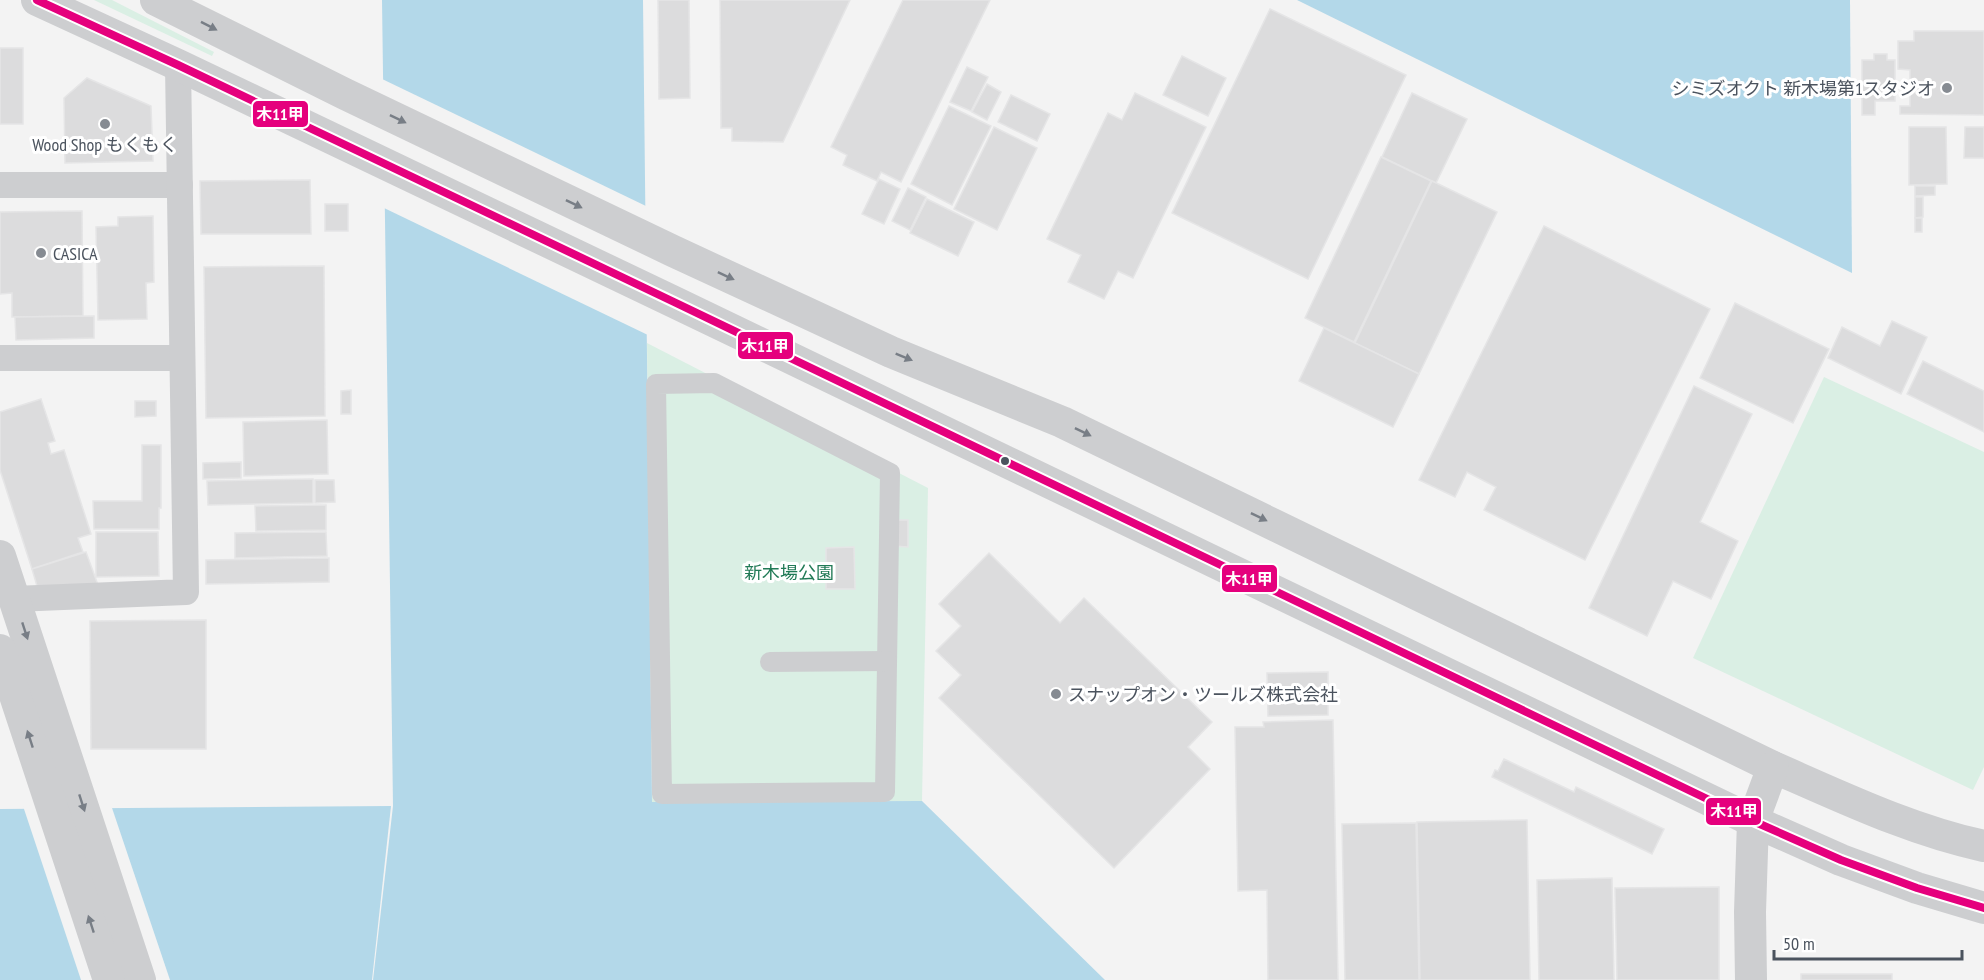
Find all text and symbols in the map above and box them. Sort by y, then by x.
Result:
one-way arrow [200,21,217,31]
place label: シミズオクト 新木場第1スタジオ [1671,77,1935,100]
marker: シミズオクト 新木場第1スタジオ [1940,81,1954,95]
line badge: 木11甲 [252,100,309,128]
text: 木11甲 [256,104,304,124]
one-way arrow [389,115,406,124]
marker: Wood Shop もくもく [98,117,112,131]
place label: Wood Shop もくもく [32,133,178,156]
one-way arrow [565,199,582,208]
place label: CASICA [53,242,98,265]
marker: CASICA [34,246,48,260]
one-way arrow [718,271,736,281]
line badge: 木11甲 [737,331,794,360]
text: 木11甲 [741,336,789,356]
one-way arrow [895,352,913,362]
one-way arrow [1075,428,1092,437]
unlabelled marker [999,455,1011,467]
one-way arrow [1250,513,1267,522]
park label: 新木場公園 [744,561,834,584]
line badge: 木11甲 [1221,564,1278,593]
text: 木11甲 [1225,569,1273,589]
one-way arrow [21,622,30,640]
place label: スナップオン・ツールズ株式会社 [1068,683,1338,706]
marker: スナップオン・ツールズ株式会社 [1049,687,1063,701]
one-way arrow [24,730,34,748]
one-way arrow [77,794,87,812]
line badge: 木11甲 [1705,797,1762,826]
text: 木11甲 [1710,801,1758,821]
one-way arrow [86,915,95,933]
scale bar [1774,923,1962,961]
text: 50 m [1783,932,1815,955]

